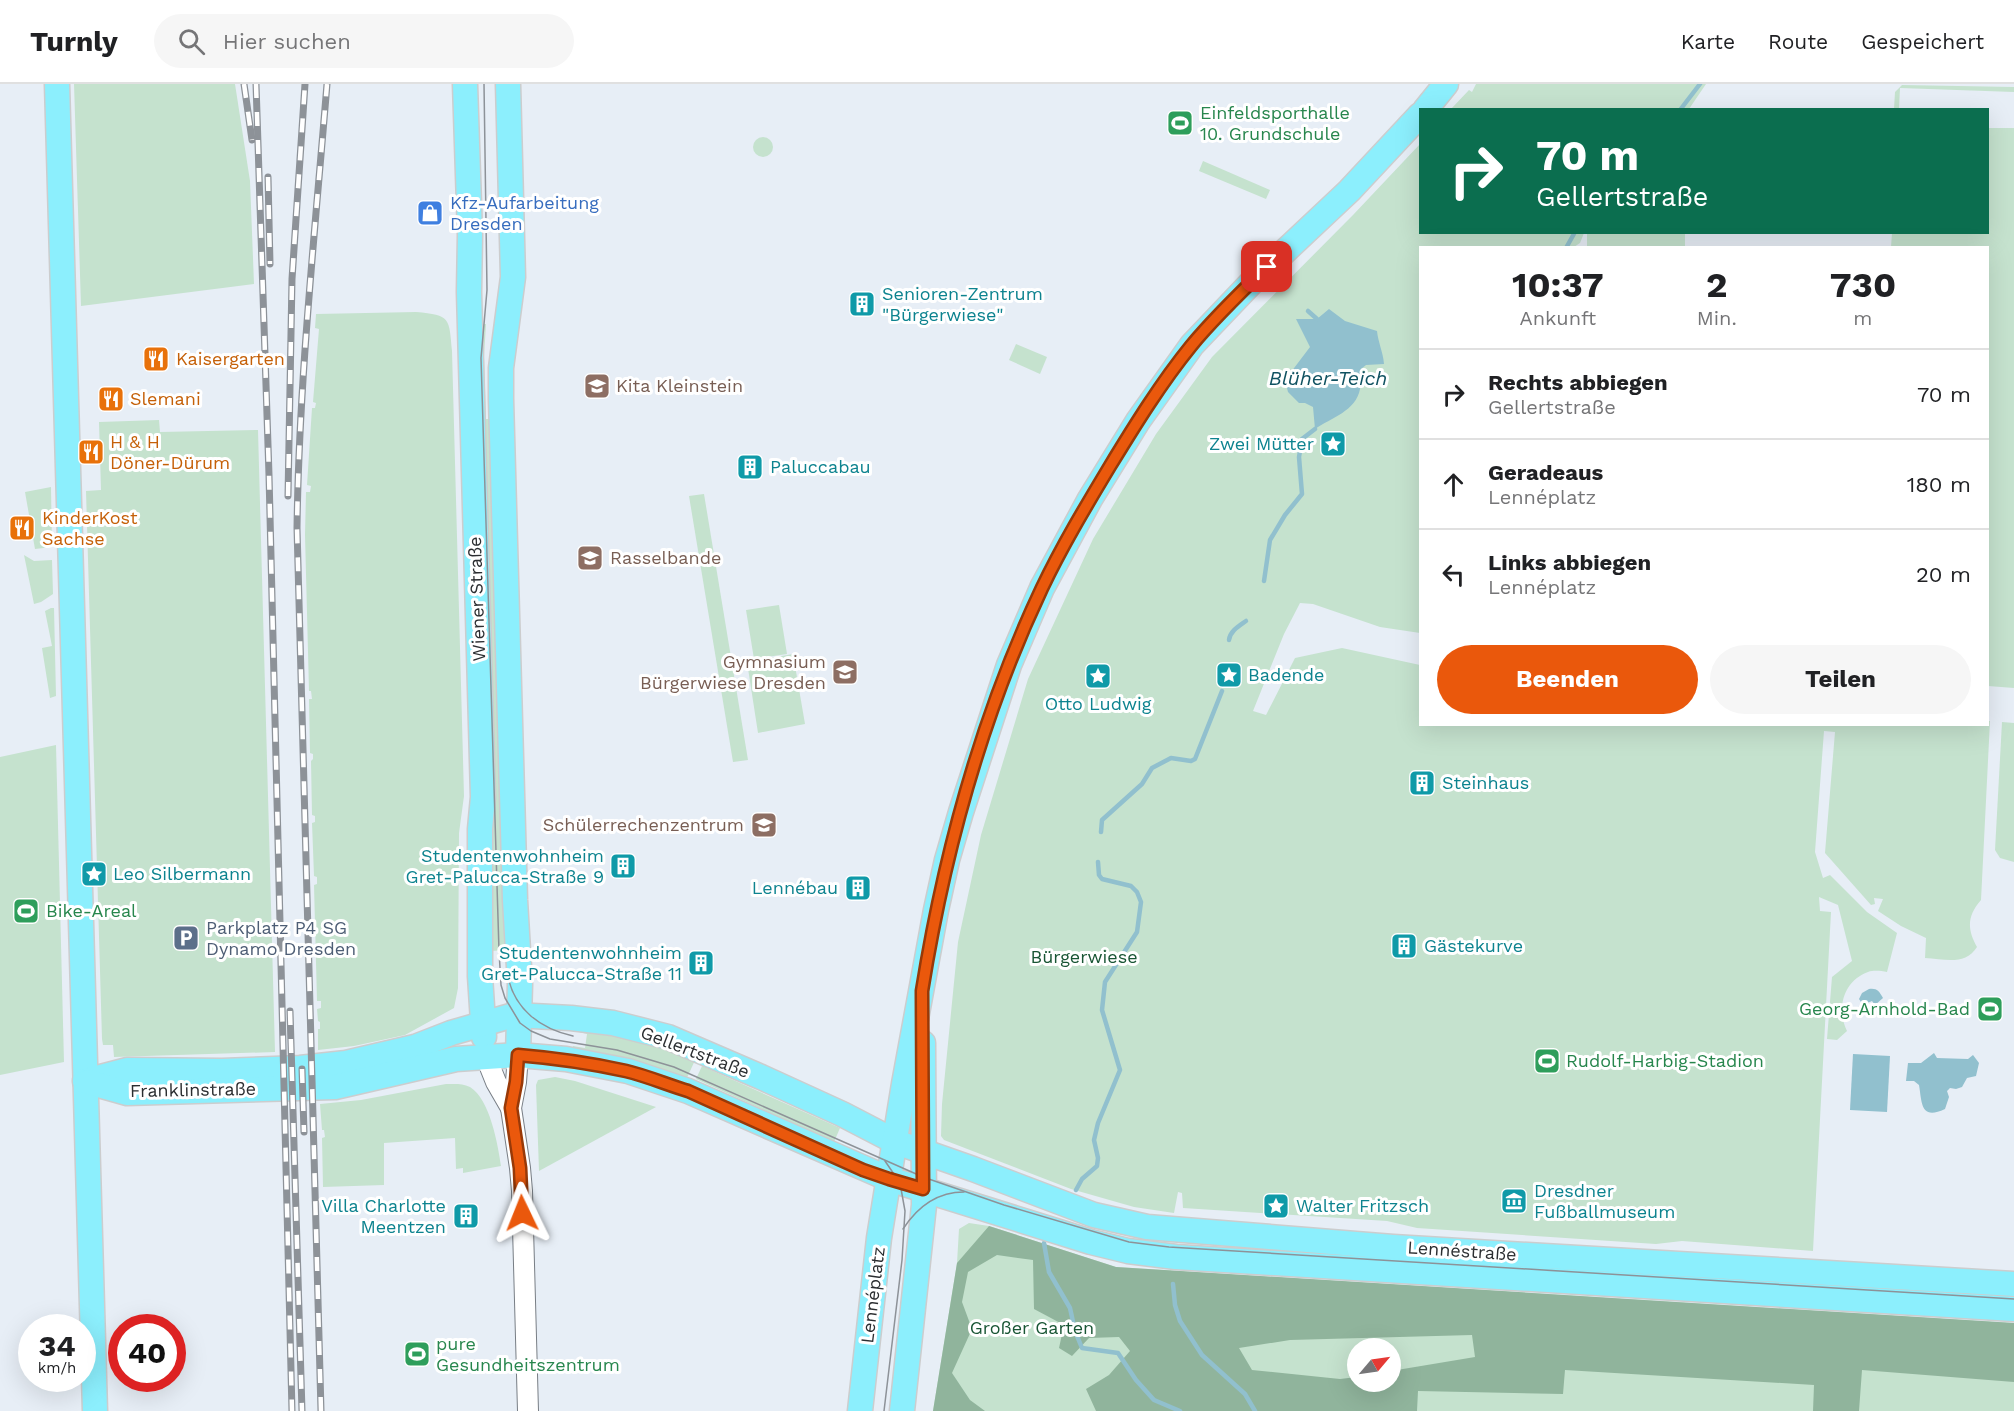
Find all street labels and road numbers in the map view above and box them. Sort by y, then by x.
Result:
street label: Wiener Straße [464,536,489,662]
street label: Gellertstraße [638,1021,753,1082]
street label: Franklinstraße [130,1078,256,1101]
street label: Lennéstraße [1407,1236,1517,1265]
street label: Lennéplatz [856,1245,889,1345]

